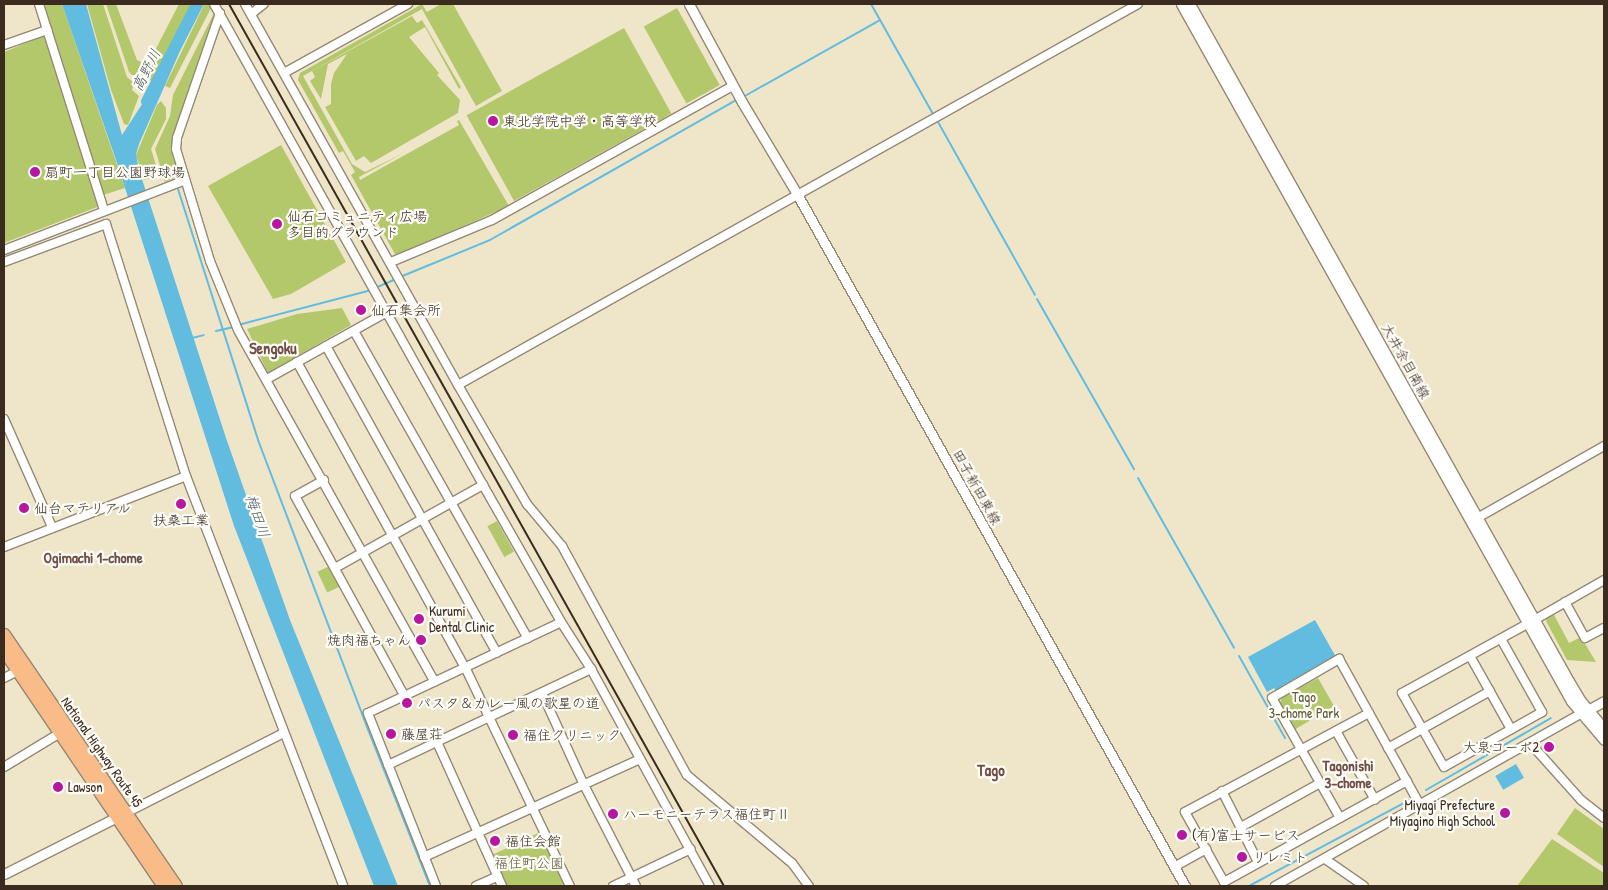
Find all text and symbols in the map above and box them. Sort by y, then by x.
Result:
water label: 高野川 [128,46,164,94]
place label: 東北学院中学・高等学校 [503,113,657,129]
marker: 東北学院中学・高等学校 [487,115,499,127]
place label: 扇町一丁目公園野球場 [45,164,185,180]
marker: 扇町一丁目公園野球場 [29,166,41,178]
place label: 仙石コミュニティ広場 多目的グラウンド [287,208,427,240]
marker: 仙石コミュニティ広場 多目的グラウンド [271,218,283,230]
place label: 仙石集会所 [371,302,441,318]
marker: 仙石集会所 [355,304,367,316]
street label: 大井余目南線 [1378,320,1434,402]
district label: Sengoku [249,338,297,358]
street label: 田子新田東線 [949,446,1005,528]
water label: 梅田川 [242,492,274,540]
marker: 扶桑工業 [175,498,187,510]
place label: 仙台マテリアル [34,500,132,516]
marker: 仙台マテリアル [18,502,30,514]
place label: 扶桑工業 [153,512,209,528]
district label: Ogimachi 1-chome [43,549,143,567]
place label: Kurumi Dental Clinic [429,603,494,636]
marker: Kurumi Dental Clinic [413,613,425,625]
place label: 焼肉福ちゃん [327,632,411,648]
marker: 焼肉福ちゃん [415,634,427,646]
park label: Tago 3-chome Park [1269,689,1339,722]
street label: National Highway Route 45 [58,694,146,810]
place label: パスタ＆カレー風の歌星の道 [417,695,600,711]
marker: パスタ＆カレー風の歌星の道 [401,697,413,709]
place label: 藤屋荘 [401,726,443,742]
place label: 福住クリニック [523,727,621,743]
marker: 藤屋荘 [385,728,397,740]
marker: 福住クリニック [507,729,519,741]
place label: 大泉コーポ2 [1462,739,1539,755]
marker: 大泉コーポ2 [1543,741,1555,753]
district label: Tagonishi 3-chome [1322,756,1374,791]
district label: Tago [977,760,1005,780]
place label: Lawson [68,779,103,795]
marker: Lawson [52,781,64,793]
place label: Miyagi Prefecture Miyagino High School [1390,797,1495,830]
place label: ハーモニーテラス福住町Ⅱ [623,806,791,822]
marker: Miyagi Prefecture Miyagino High School [1499,807,1511,819]
marker: ハーモニーテラス福住町Ⅱ [607,808,619,820]
place label: (有)富士サービス [1192,827,1300,843]
marker: (有)富士サービス [1176,829,1188,841]
place label: 福住会館 [505,833,561,849]
marker: 福住会館 [489,835,501,847]
place label: リレミト [1252,849,1308,865]
marker: リレミト [1236,851,1248,863]
park label: 福住町公園 [494,855,564,871]

